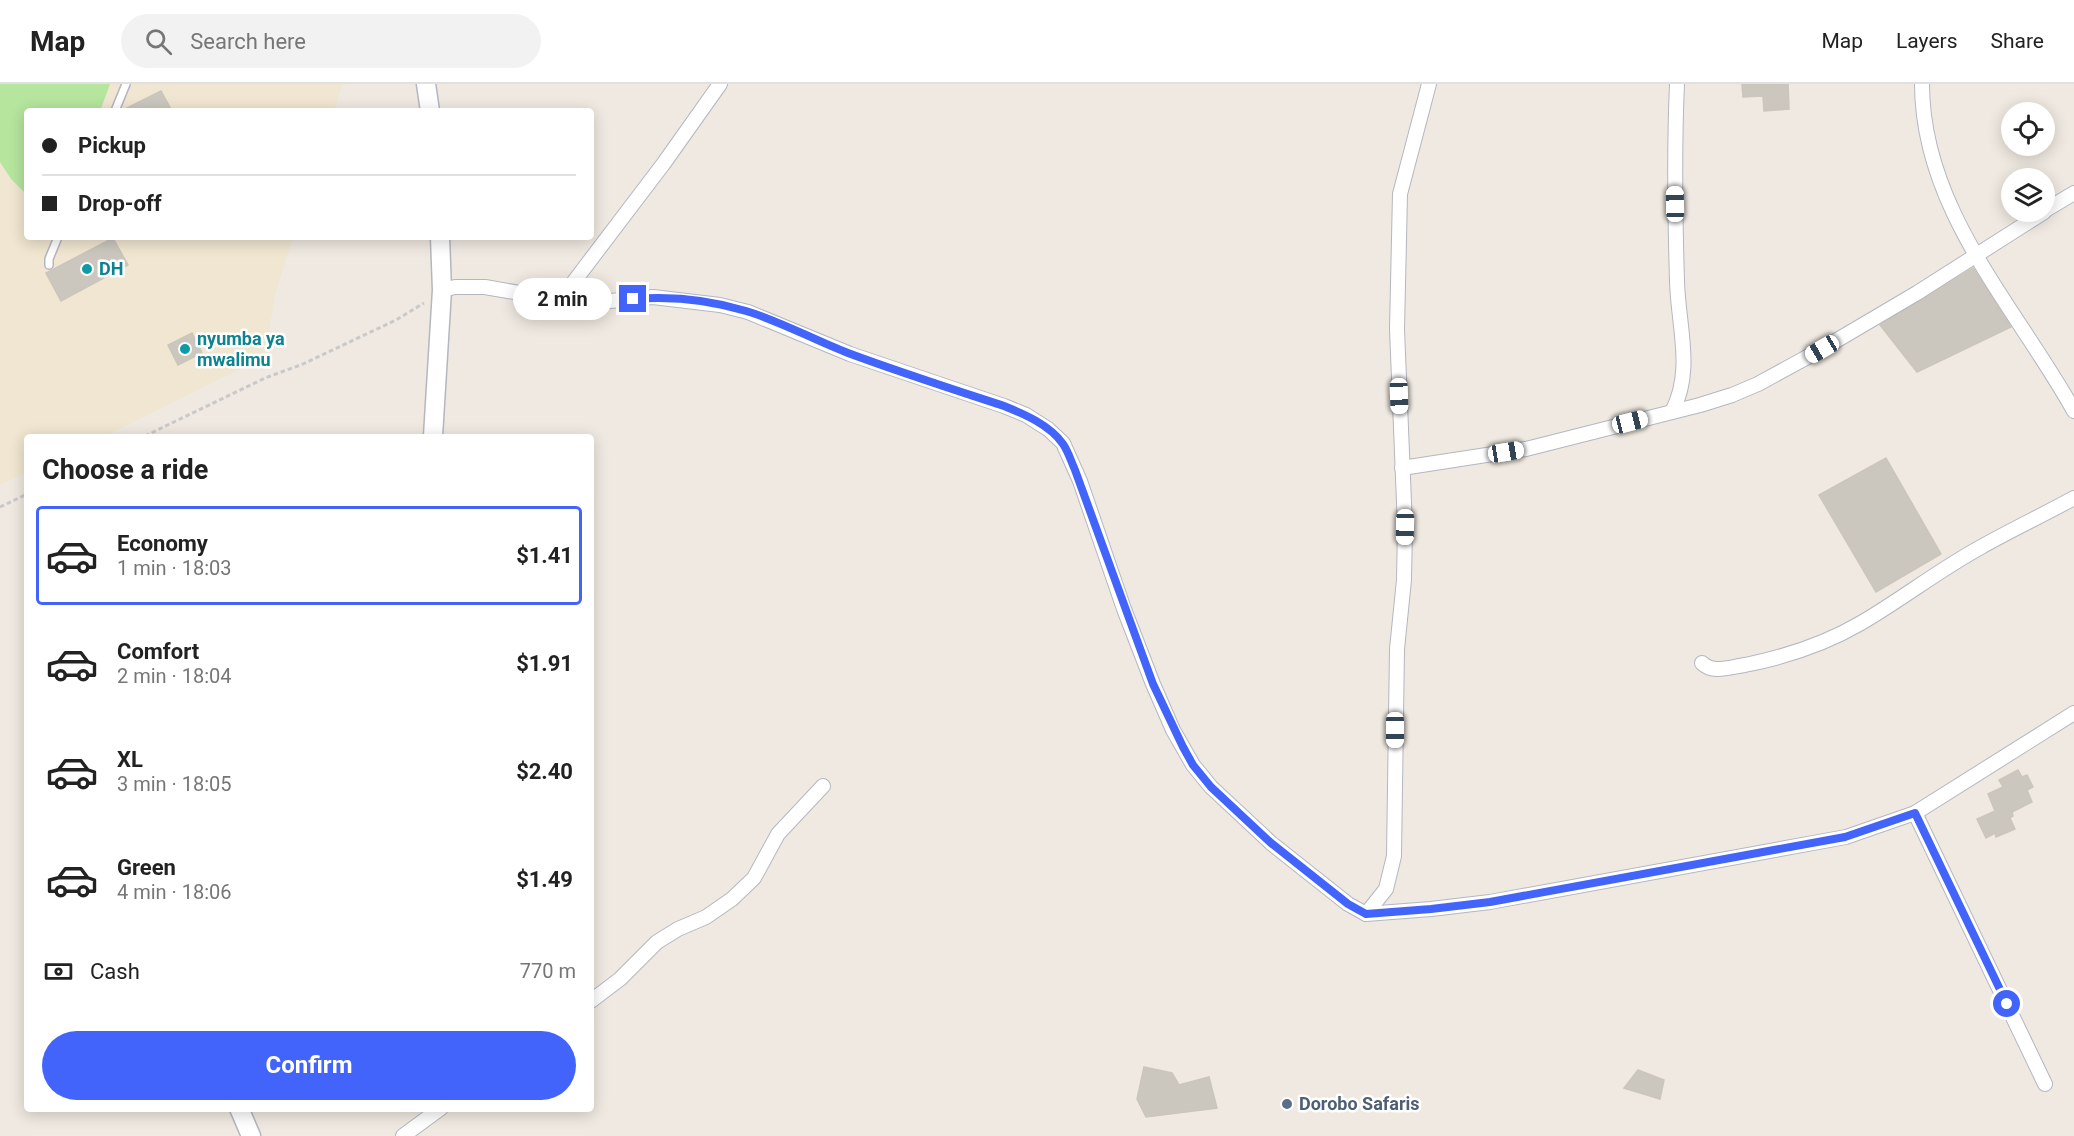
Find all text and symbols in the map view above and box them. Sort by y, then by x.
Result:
search box [121,14,541,68]
text: Map [30,25,85,58]
icon: search [142,25,175,58]
text: Search here [190,29,306,54]
text: Map [1821,29,1863,53]
text: Layers [1896,29,1957,53]
text: Share [1990,29,2044,53]
map controls [2001,102,2055,222]
button: locate [2001,102,2055,156]
text: Pickup [78,133,146,158]
button: layers [2001,168,2055,222]
car [1666,186,1684,222]
text: Drop-off [78,191,162,216]
place label: DH [99,258,123,279]
marker: DH [80,262,94,276]
callout: 2 min [513,278,612,320]
route end [619,285,646,312]
text: 2 min [537,287,588,311]
place label: nyumba ya mwalimu [197,328,285,370]
car [1802,332,1842,366]
marker: nyumba ya mwalimu [178,342,192,356]
car [1389,378,1409,414]
car [1610,409,1650,435]
car [1487,440,1525,464]
text: Choose a ride [42,454,208,486]
car [1396,509,1414,545]
icon: car [45,529,99,583]
text: Economy [117,531,208,556]
text: $1.41 [516,543,573,568]
text: 1 min · 18:03 [117,556,232,580]
icon: car [45,637,99,691]
text: Comfort [117,639,199,664]
text: $1.91 [516,651,573,676]
text: 2 min · 18:04 [117,664,232,688]
car [1386,712,1404,748]
icon: car [45,745,99,799]
text: XL [117,747,143,772]
text: $2.40 [516,759,573,784]
text: 3 min · 18:05 [117,772,232,796]
icon: car [45,853,99,907]
text: Green [117,855,176,880]
text: $1.49 [516,867,573,892]
text: 4 min · 18:06 [117,880,232,904]
icon: cash [42,955,75,988]
text: Cash [90,959,140,984]
text: 770 m [520,959,576,983]
route start [1993,990,2020,1017]
button: Confirm [42,1031,576,1100]
place label: Dorobo Safaris [1299,1093,1420,1114]
marker: Dorobo Safaris [1280,1097,1294,1111]

